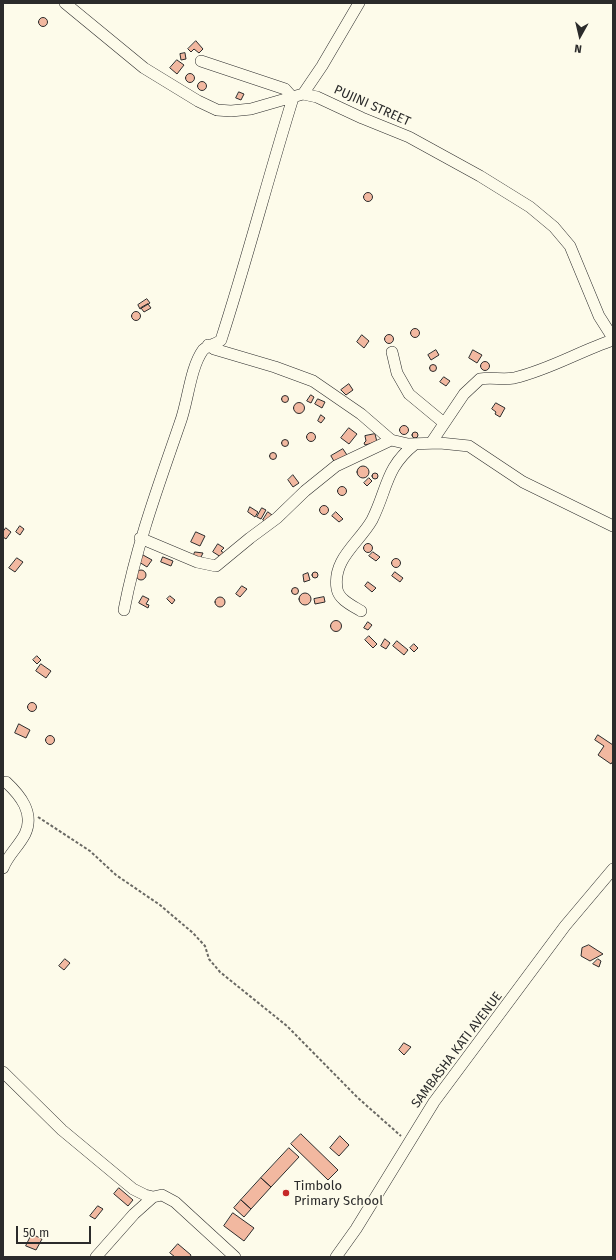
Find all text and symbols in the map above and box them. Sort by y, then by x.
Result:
north arrow [560,16,600,56]
text: N [574,41,583,55]
street label: PUJINI STREET [331,82,413,130]
street label: SAMBASHA KATI AVENUE [408,989,506,1111]
place label: Timbolo Primary School [294,1178,383,1209]
marker: Timbolo Primary School [281,1188,291,1198]
scale bar [18,1218,93,1244]
text: 50 m [23,1226,49,1240]

